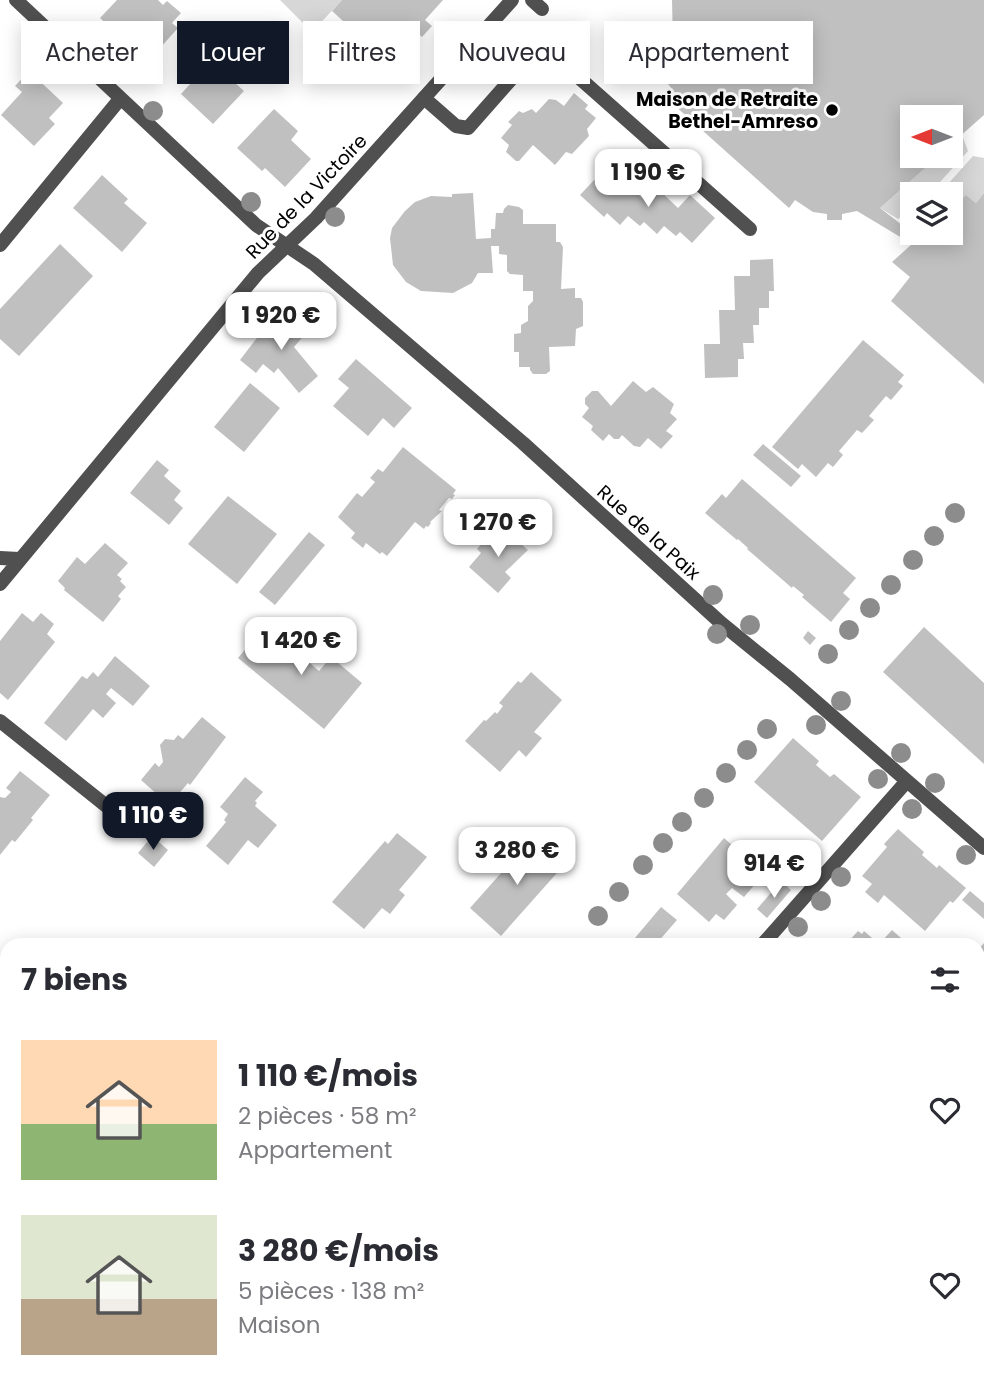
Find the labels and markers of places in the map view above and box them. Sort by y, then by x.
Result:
place label: Maison de Retraite Bethel-Amreso [636,86,818,135]
marker: Maison de Retraite Bethel-Amreso [824,102,840,118]
pin: 1 190 € [583,150,713,209]
pin: 1 920 € [216,292,346,352]
pin: 1 270 € [433,500,563,559]
pin: 1 420 € [236,618,366,677]
pin: 1 110 € [88,792,218,852]
pin: 3 280 € [452,828,582,887]
pin: 914 € [725,841,823,900]

